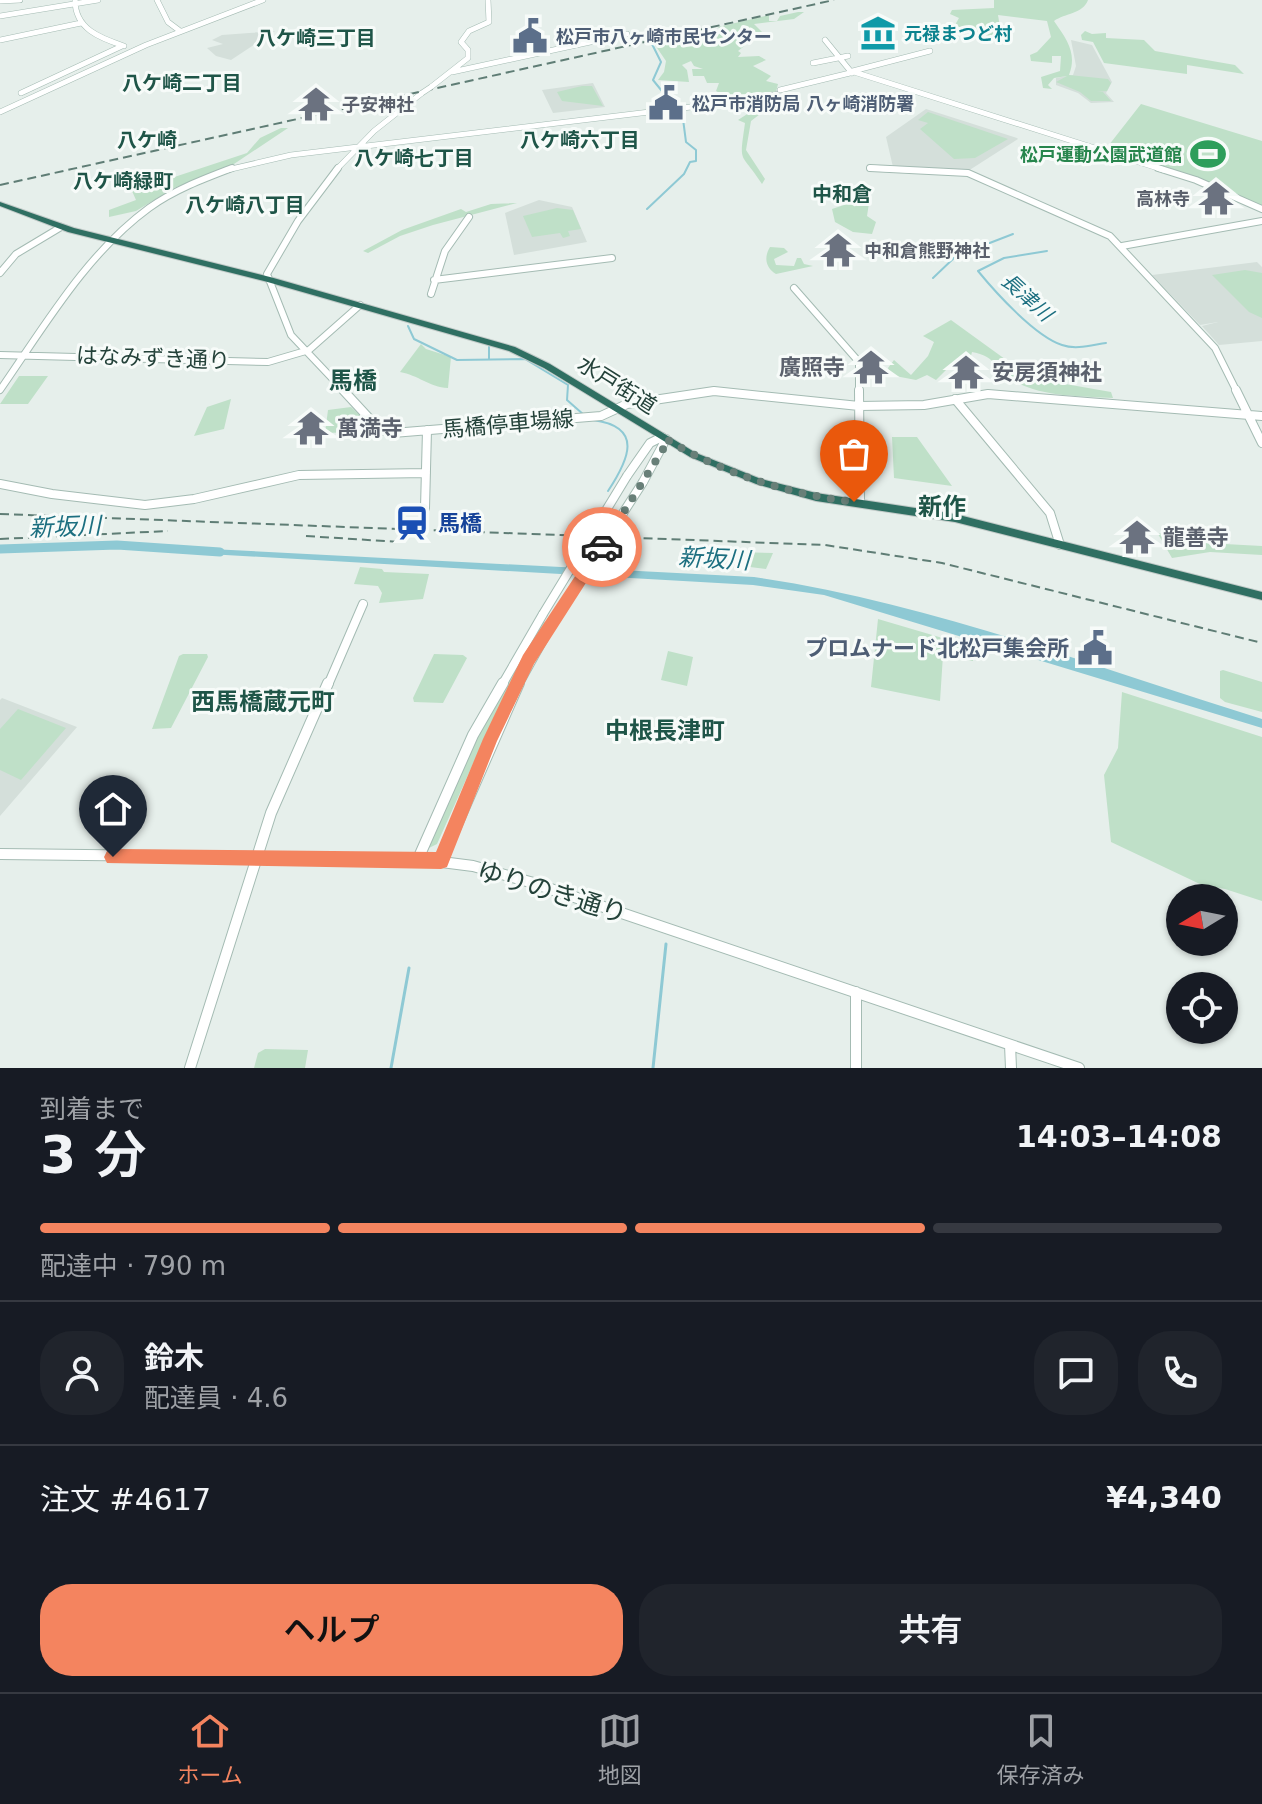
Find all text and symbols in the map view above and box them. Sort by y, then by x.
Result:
museum icon: 元禄まつど村 [859,14,897,52]
public building icon: 松戸市八ヶ崎市民センター [511,17,549,55]
place label: 元禄まつど村 [904,23,1012,44]
district label: 八ケ崎三丁目 [256,26,376,50]
place label: 松戸市八ヶ崎市民センター [556,26,772,47]
district label: 八ケ崎二丁目 [122,71,242,95]
public building icon: 松戸市消防局 八ヶ崎消防署 [647,84,685,122]
temple icon: 子安神社 [297,85,335,123]
place label: 松戸市消防局 八ヶ崎消防署 [692,93,914,114]
place label: 子安神社 [342,94,414,115]
district label: 八ケ崎 [117,128,177,152]
district label: 八ケ崎六丁目 [520,128,640,152]
sports icon: 松戸運動公園武道館 [1189,135,1227,173]
place label: 松戸運動公園武道館 [1020,144,1182,165]
district label: 八ケ崎七丁目 [354,146,474,170]
district label: 八ケ崎緑町 [73,169,173,193]
temple icon: 高林寺 [1197,179,1235,217]
district label: 中和倉 [812,182,872,206]
place label: 高林寺 [1136,188,1190,209]
district label: 八ケ崎八丁目 [185,193,305,217]
temple icon: 中和倉熊野神社 [819,231,857,269]
place label: 中和倉熊野神社 [864,240,990,261]
water label: 長津川 [997,268,1059,327]
street label: はなみずき通り [76,343,230,373]
temple icon: 廣照寺 [852,348,890,386]
street label: 水戸街道 [573,351,661,419]
temple icon: 安房須神社 [947,353,985,391]
place label: 廣照寺 [779,355,845,380]
place label: 安房須神社 [992,360,1102,385]
district label: 馬橋 [329,367,377,395]
street label: 馬橋停車場線 [441,406,575,442]
temple icon: 萬満寺 [292,409,330,447]
place label: 萬満寺 [337,416,403,441]
pin [820,420,888,502]
icon: bag [832,432,876,476]
district label: 新作 [918,493,966,521]
station icon: 馬橋 [393,504,431,542]
courier [562,507,642,587]
place label: 馬橋 [438,511,482,536]
water label: 新坂川 [29,512,104,542]
temple icon: 龍善寺 [1118,518,1156,556]
icon: car [580,525,624,569]
place label: 龍善寺 [1163,525,1229,550]
water label: 新坂川 [677,543,754,575]
public building icon: プロムナード北松戸集会所 [1076,629,1114,667]
place label: プロムナード北松戸集会所 [805,636,1069,661]
district label: 西馬橋蔵元町 [191,688,335,716]
district label: 中根長津町 [605,717,725,745]
pin [79,775,147,857]
icon: home [91,787,135,831]
street label: ゆりのき通り [473,855,631,929]
north arrow [1166,884,1238,956]
map controls [1166,884,1238,1044]
button: locate [1166,972,1238,1044]
text: 到着まで [40,1094,144,1124]
text: 14:03–14:08 [1016,1119,1222,1154]
text: 3 分 [40,1125,146,1185]
text: 配達中 · 790 m [40,1251,226,1281]
button: person [40,1331,124,1415]
button: chat [1034,1331,1118,1415]
button: phone [1138,1331,1222,1415]
text: 鈴木 [144,1340,204,1375]
text: 配達員 · 4.6 [144,1383,288,1413]
text: ¥4,340 [1106,1480,1222,1515]
text: 注文 #4617 [40,1482,211,1517]
button: ヘルプ [40,1584,623,1676]
button: 共有 [639,1584,1222,1676]
tab: ホーム [177,1709,243,1789]
tab: 地図 [598,1709,642,1789]
tab: 保存済み [997,1709,1085,1789]

